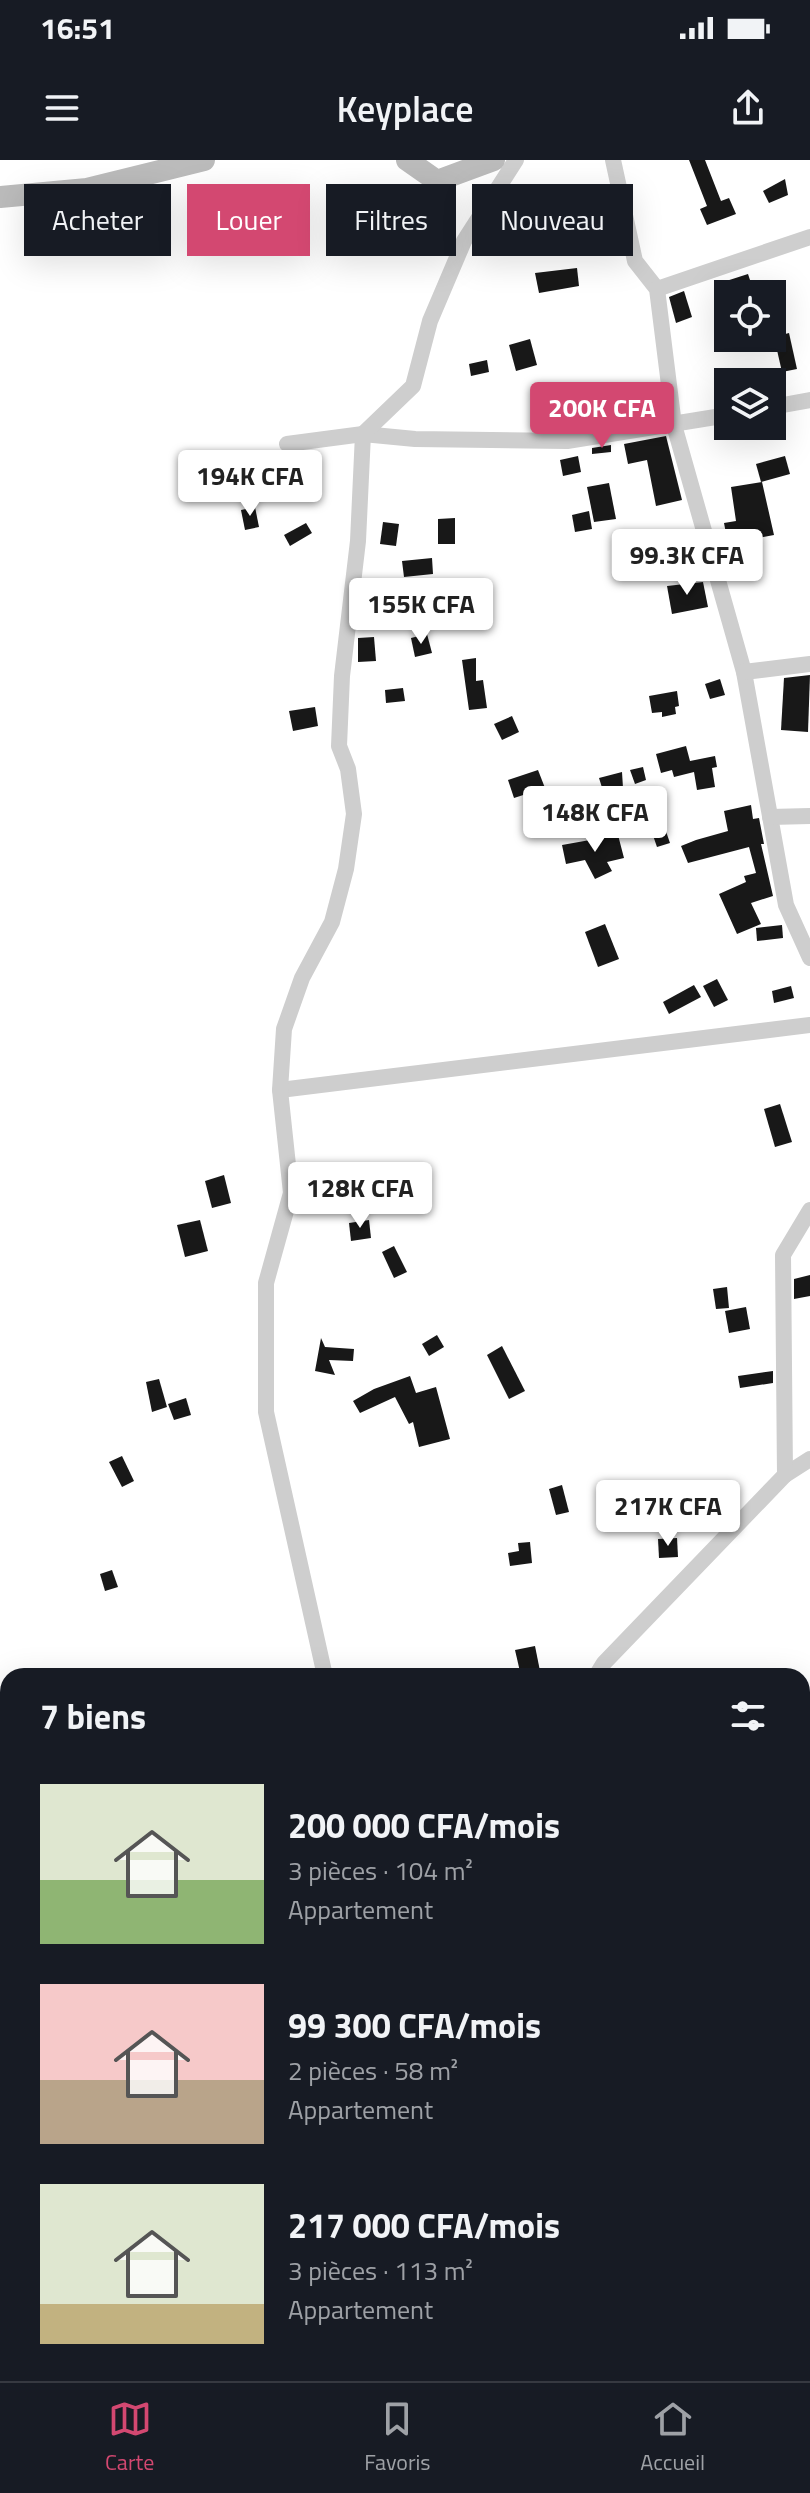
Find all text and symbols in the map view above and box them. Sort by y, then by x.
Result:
text: 16:51 [40,5,115,51]
text: Keyplace [337,81,473,136]
icon: menu [40,86,84,130]
icon: share [726,86,770,130]
chip: Acheter [24,184,171,256]
chip: Louer [187,184,310,256]
chip: Filtres [326,184,456,256]
chip: Nouveau [472,184,633,256]
map controls [714,280,786,440]
button: locate [714,280,786,352]
button: layers [714,368,786,440]
pin: 200K CFA [519,382,685,450]
text: 200K CFA [548,388,656,427]
pin: 194K CFA [167,450,333,518]
text: 194K CFA [196,456,304,495]
pin: 99.3K CFA [595,529,779,597]
text: 99.3K CFA [630,535,744,574]
pin: 155K CFA [338,578,504,646]
text: 155K CFA [367,584,475,623]
pin: 148K CFA [512,786,678,854]
text: 148K CFA [541,792,649,831]
pin: 128K CFA [277,1162,443,1230]
text: 128K CFA [306,1168,414,1207]
pin: 217K CFA [585,1480,751,1548]
text: 217K CFA [614,1486,722,1525]
text: 7 biens [40,1690,146,1742]
icon: filters [726,1694,770,1738]
text: 200 000 CFA/mois [288,1799,560,1851]
icon: home [104,1816,200,1912]
text: 3 pièces · 104 m² [288,1851,473,1890]
text: Appartement [288,1890,433,1929]
text: 99 300 CFA/mois [288,1999,541,2051]
icon: home [104,2016,200,2112]
text: 2 pièces · 58 m² [288,2051,458,2090]
text: Appartement [288,2090,433,2129]
text: 217 000 CFA/mois [288,2199,560,2251]
icon: home [104,2216,200,2312]
text: 3 pièces · 113 m² [288,2251,473,2290]
text: Appartement [288,2290,433,2329]
tab: Carte [105,2397,154,2479]
tab: Favoris [364,2397,431,2479]
tab: Accueil [640,2397,705,2479]

